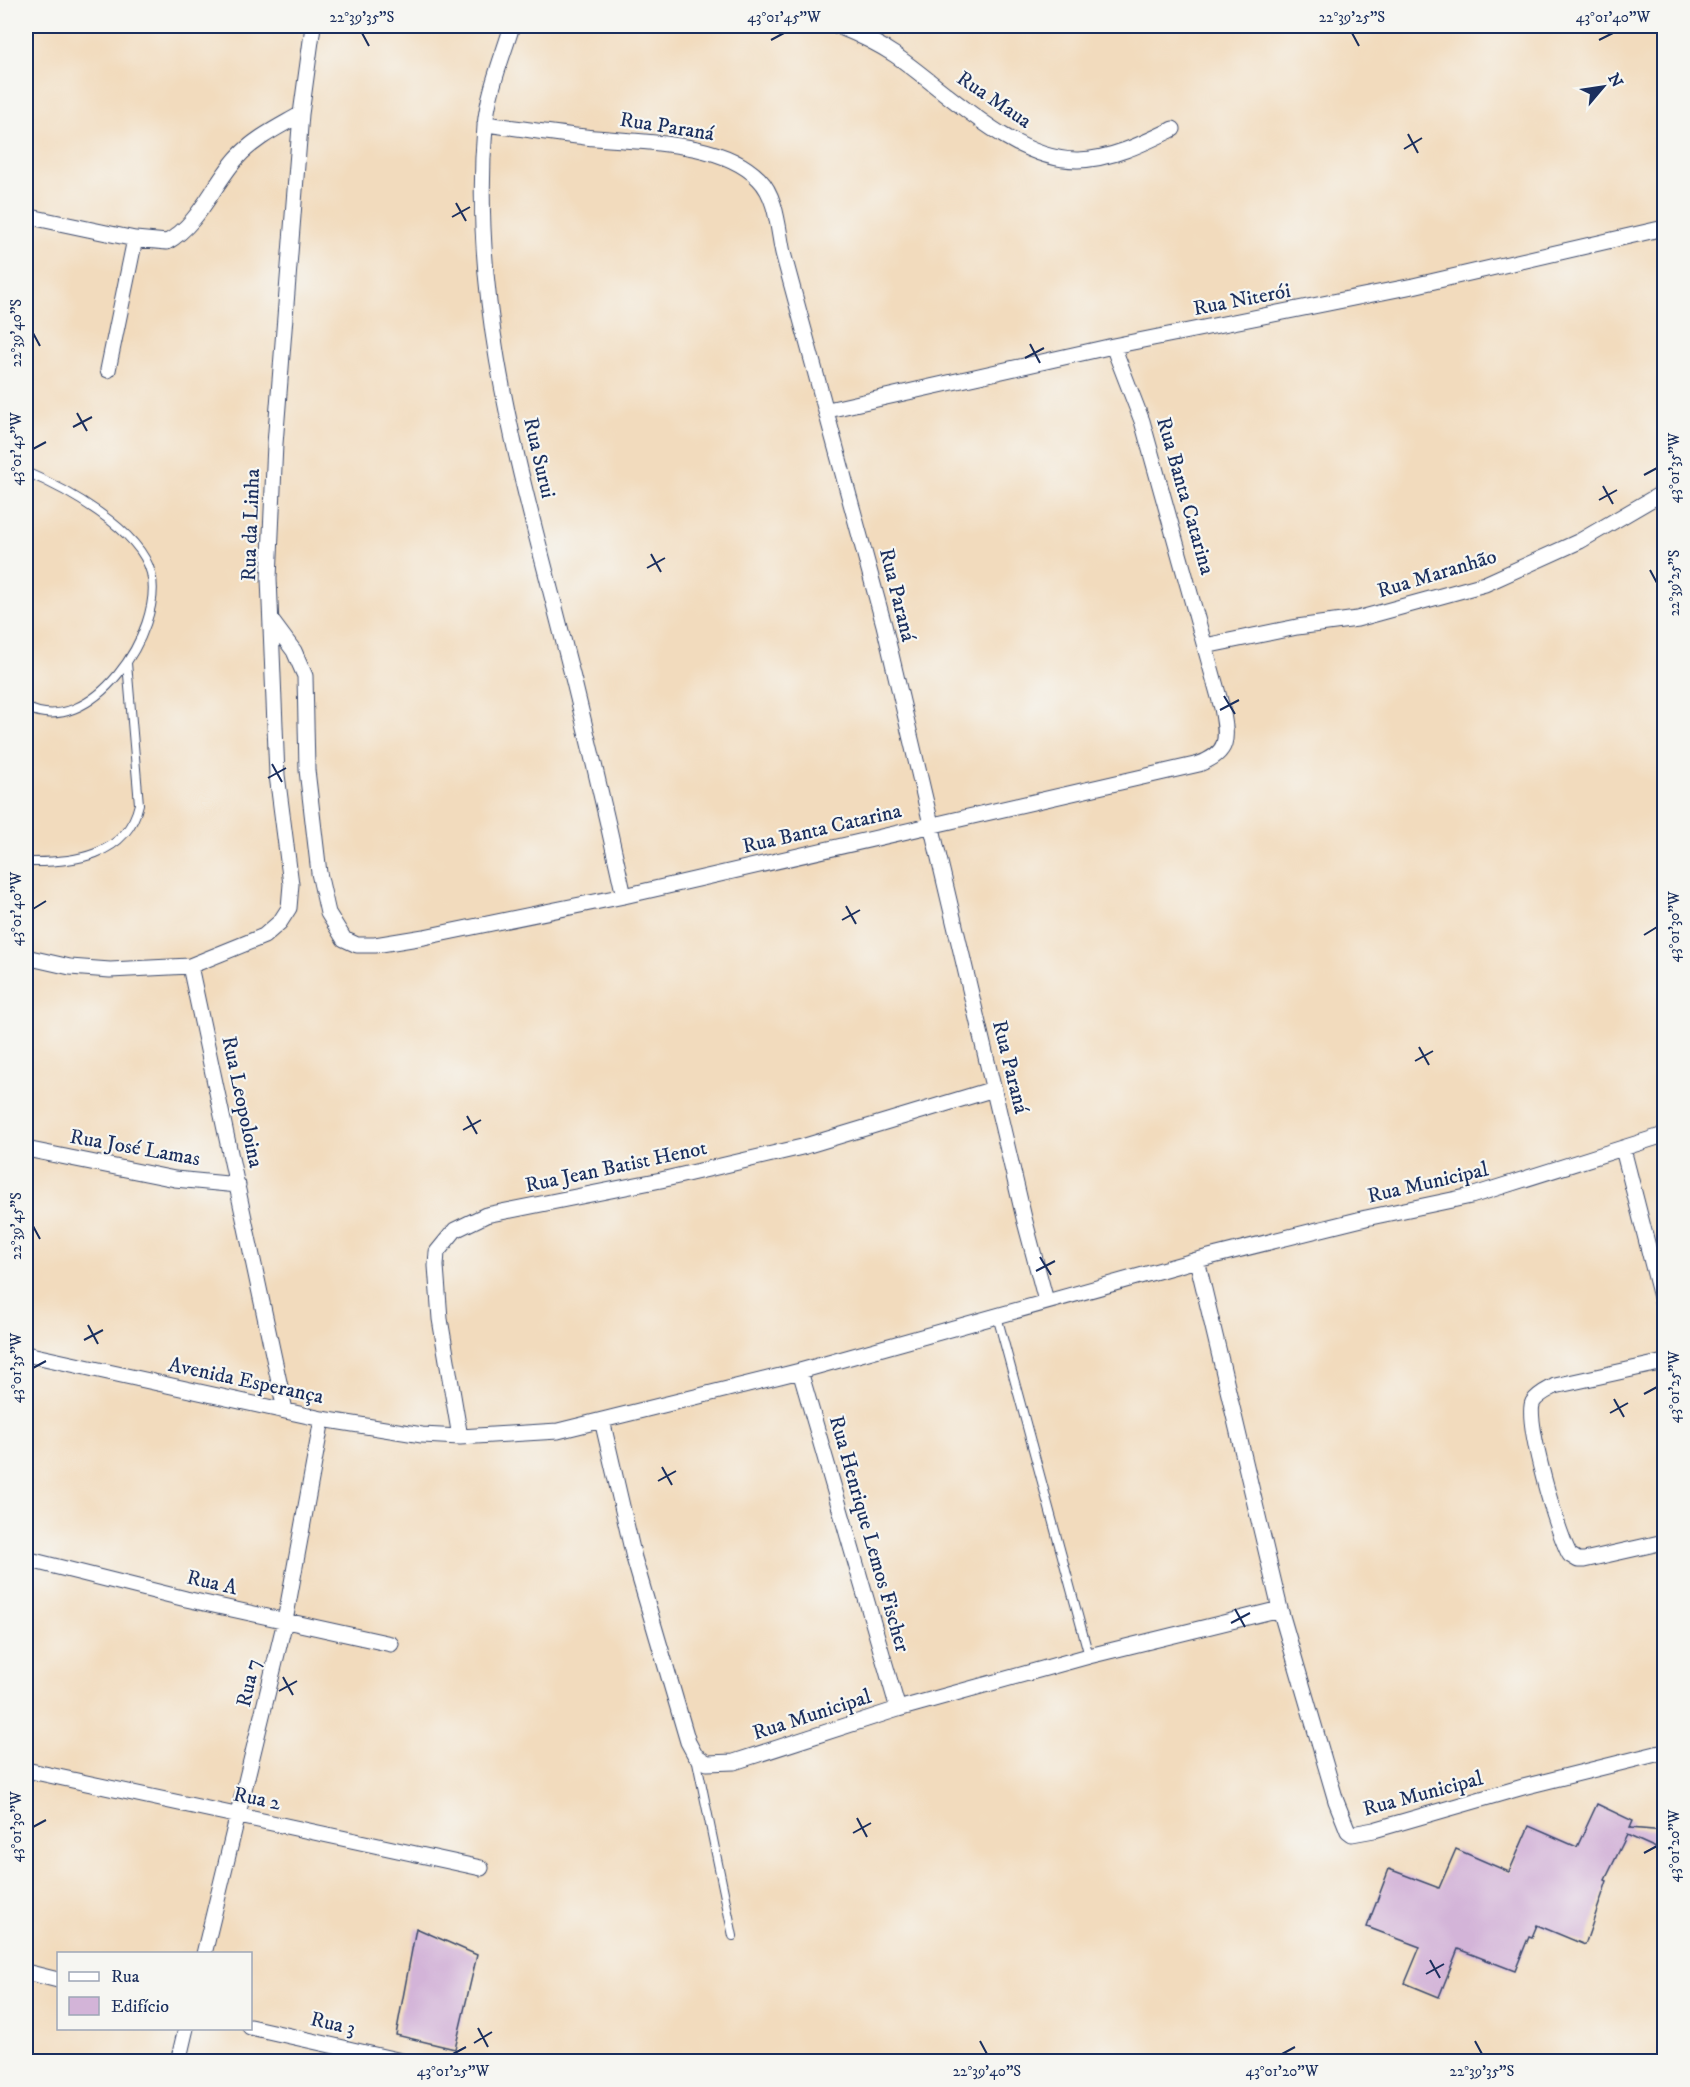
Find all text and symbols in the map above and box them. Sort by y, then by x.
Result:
text: 22°39'35"S [330,8,395,27]
text: 43°01'45"W [747,8,821,27]
text: 22°39'25"S [1319,8,1385,27]
text: 43°01'40"W [1576,8,1650,27]
north arrow [1573,57,1633,117]
street label: Rua Maua [952,66,1036,135]
text: N [1603,70,1627,91]
street label: Rua Paraná [618,107,716,147]
street label: Rua Niterói [1191,278,1293,322]
text: 22°39'40"S [7,299,26,367]
text: 43°01'45"W [7,412,26,486]
street label: Rua Banta Catarina [1150,414,1220,578]
street label: Rua Surui [517,415,561,501]
text: 43°01'35"W [1665,432,1684,503]
street label: Rua da Linha [236,468,266,582]
street label: Rua Maranhão [1374,544,1500,604]
street label: Rua Paraná [873,546,921,644]
text: 22°39'25"S [1665,550,1684,616]
street label: Rua Banta Catarina [740,798,904,860]
text: 43°01'40"W [7,872,26,946]
text: 43°01'30"W [1665,891,1684,963]
street label: Rua Paraná [986,1018,1034,1116]
street label: Rua Leopoloina [215,1034,269,1170]
street label: Rua José Lamas [68,1124,202,1172]
street label: Rua Jean Batist Henot [523,1135,709,1199]
street label: Rua Municipal [1365,1156,1492,1210]
text: 22°39'45"S [7,1192,26,1260]
text: 43°01'35"W [7,1332,26,1403]
text: 43°01'25"W [1665,1351,1684,1423]
street label: Avenida Esperança [166,1352,326,1410]
street label: Rua Henrique Lemos Fischer [823,1413,915,1655]
street label: Rua A [184,1565,240,1602]
street label: Rua 7 [231,1656,267,1710]
street label: Rua Municipal [749,1683,875,1746]
street label: Rua Municipal [1360,1765,1487,1822]
street label: Rua 2 [231,1781,284,1817]
text: 43°01'30"W [7,1791,26,1863]
text: 43°01'20"W [1665,1809,1684,1883]
legend [57,1952,252,2030]
text: Rua [111,1966,140,1988]
text: Edifício [111,1996,169,2018]
street label: Rua 3 [308,2006,358,2042]
text: 43°01'25"W [417,2062,489,2081]
text: 22°39'40"S [953,2062,1021,2081]
text: 43°01'20"W [1246,2062,1319,2081]
text: 22°39'35"S [1450,2062,1515,2081]

